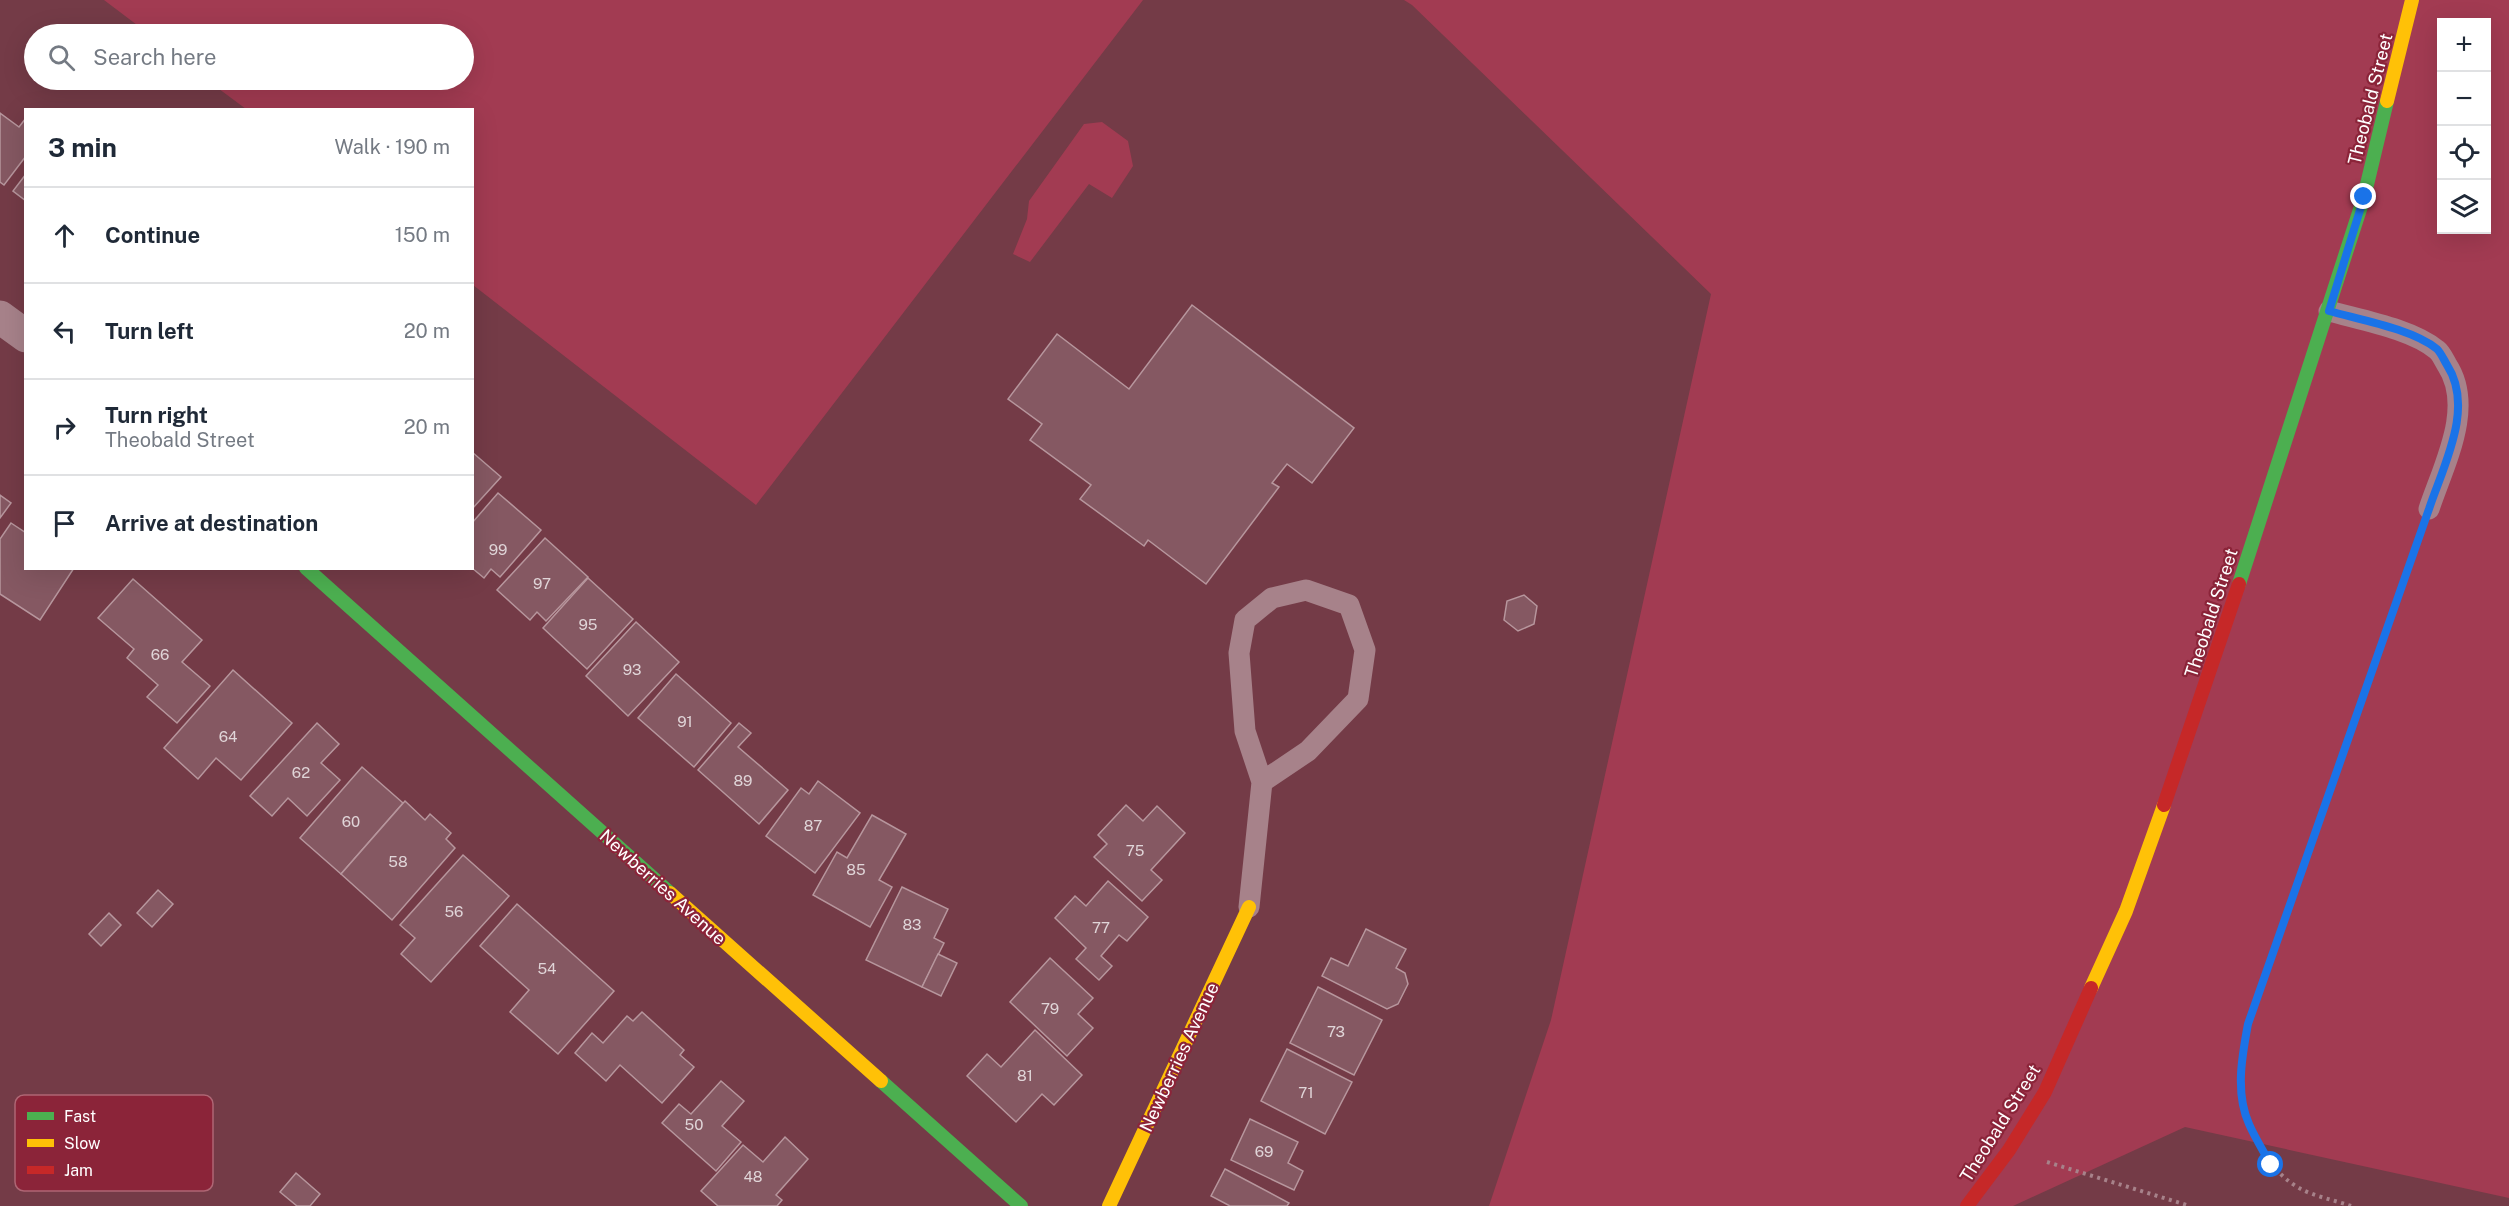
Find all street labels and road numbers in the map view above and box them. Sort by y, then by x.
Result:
street label: Theobald Street [2344,31,2396,167]
street label: Theobald Street [2180,546,2242,680]
street label: Newberries Avenue [596,825,730,949]
street label: Newberries Avenue [1135,979,1223,1135]
street label: Theobald Street [1955,1060,2045,1186]

